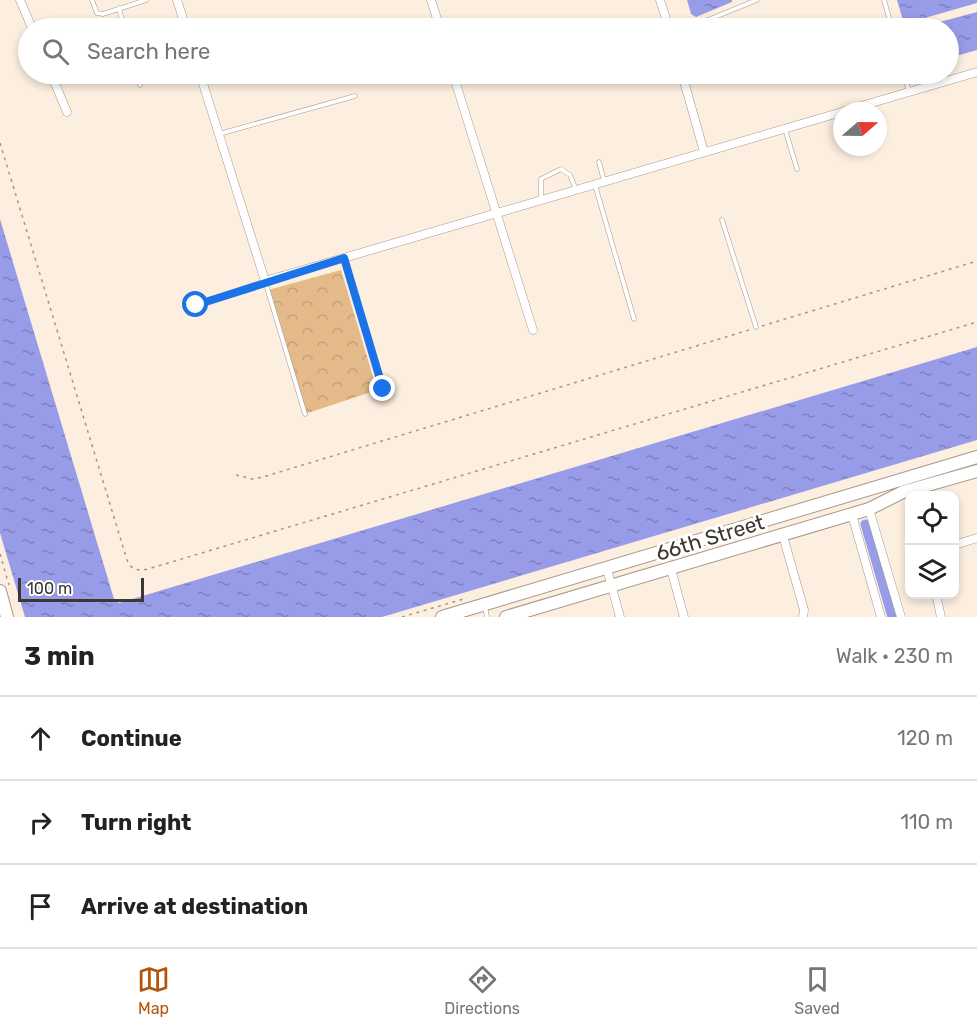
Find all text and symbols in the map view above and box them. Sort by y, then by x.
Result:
search box [18,18,959,84]
icon: search [39,35,72,68]
text: Search here [87,38,210,65]
north arrow [833,102,887,156]
route start [182,291,208,317]
route end [369,375,395,401]
map controls [905,491,959,599]
button: locate [905,491,959,545]
street label: 66th Street [653,509,767,566]
button: layers [905,545,959,599]
scale bar [18,575,144,602]
text: 100 m [27,579,72,598]
text: 3 min [24,641,95,672]
text: Walk · 230 m [836,644,953,668]
icon: ahead [24,722,57,755]
text: Continue [81,725,182,752]
text: 120 m [897,726,953,750]
icon: right [24,806,57,839]
text: Turn right [81,809,191,836]
text: 110 m [901,810,953,834]
icon: arrive [24,890,57,923]
text: Arrive at destination [81,893,308,920]
tab: Map [137,963,170,1018]
tab: Directions [444,963,520,1018]
tab: Saved [794,963,840,1018]

